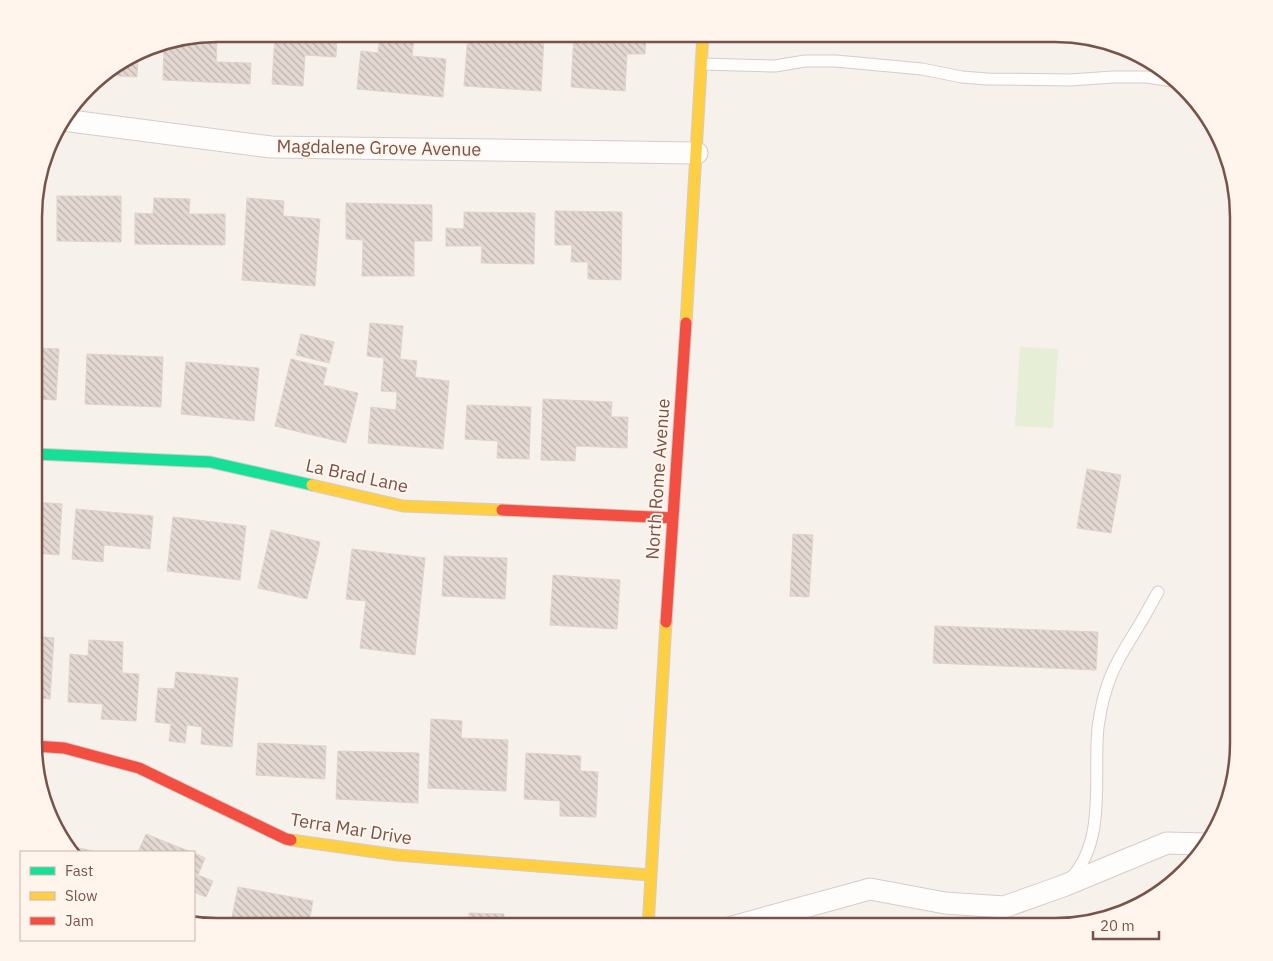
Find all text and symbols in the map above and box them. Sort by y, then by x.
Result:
street label: Magdalene Grove Avenue [276,134,482,161]
street label: North Rome Avenue [640,397,675,560]
street label: La Brad Lane [304,453,411,498]
street label: Terra Mar Drive [289,808,414,849]
legend [20,851,195,941]
text: Fast [65,861,93,880]
text: Slow [65,886,98,905]
scale bar [1093,908,1159,940]
text: Jam [65,911,94,930]
text: 20 m [1100,916,1135,935]

